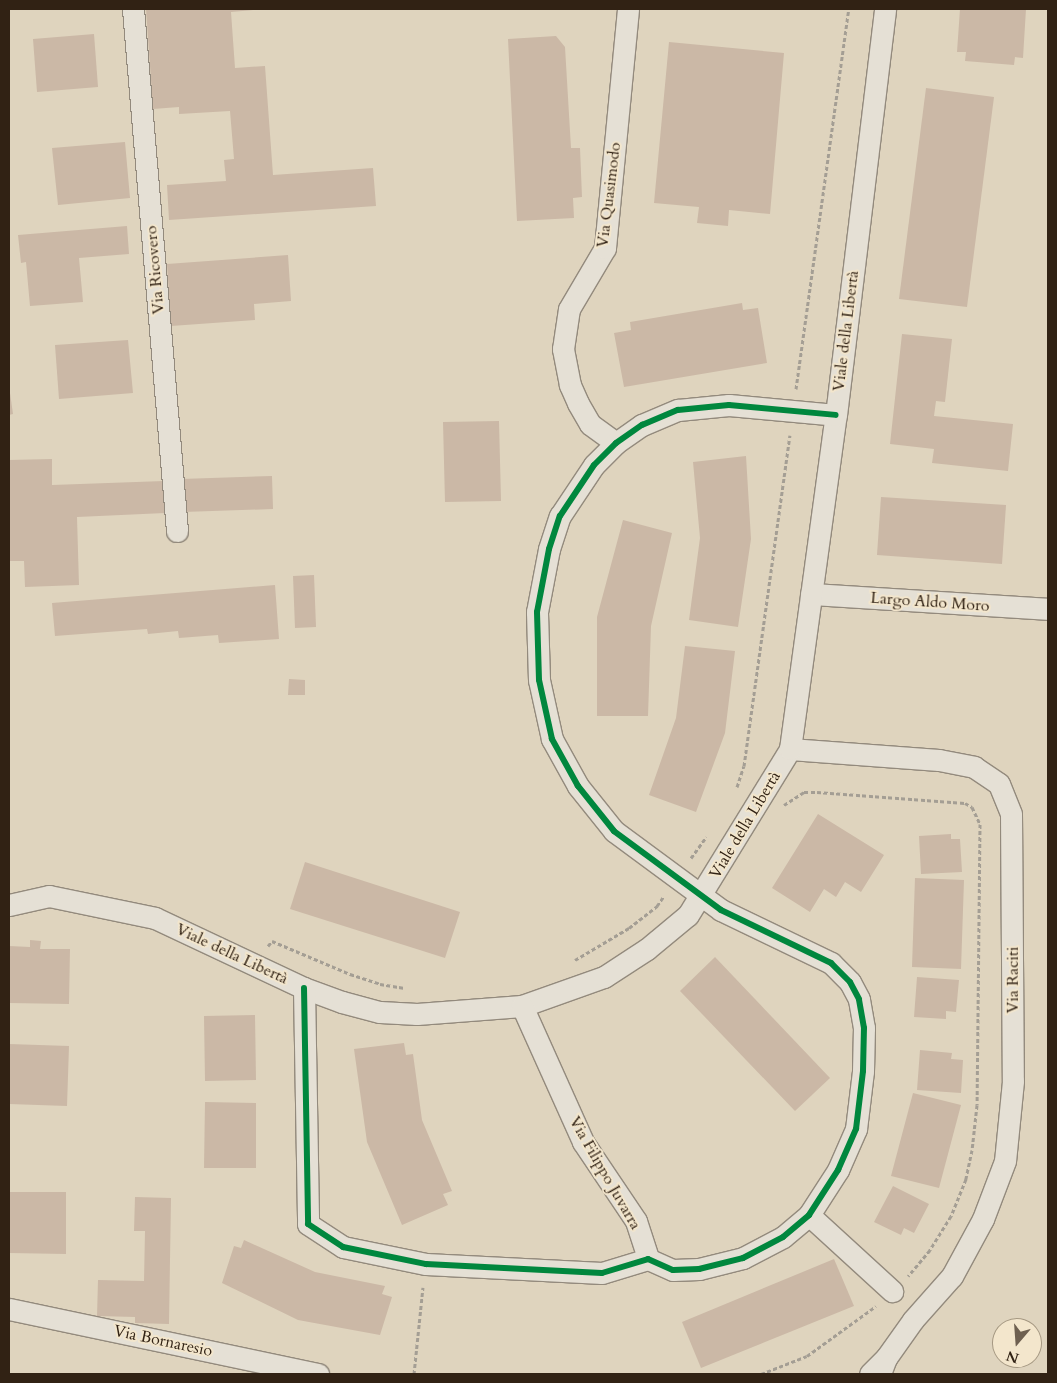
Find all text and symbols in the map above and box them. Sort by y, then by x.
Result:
street label: Via Quasimodo [593,141,625,249]
street label: Via Ricovero [142,225,168,315]
street label: Viale della Libertà [829,269,863,393]
street label: Largo Aldo Moro [870,588,990,616]
street label: Viale della Libertà [705,768,785,882]
street label: Viale della Libertà [173,920,291,988]
street label: Via Raciti [1003,947,1023,1013]
street label: Via Filippo Juvarra [565,1113,645,1233]
north arrow [992,1318,1042,1368]
street label: Via Bornaresio [112,1321,214,1361]
text: N [1004,1346,1021,1368]

